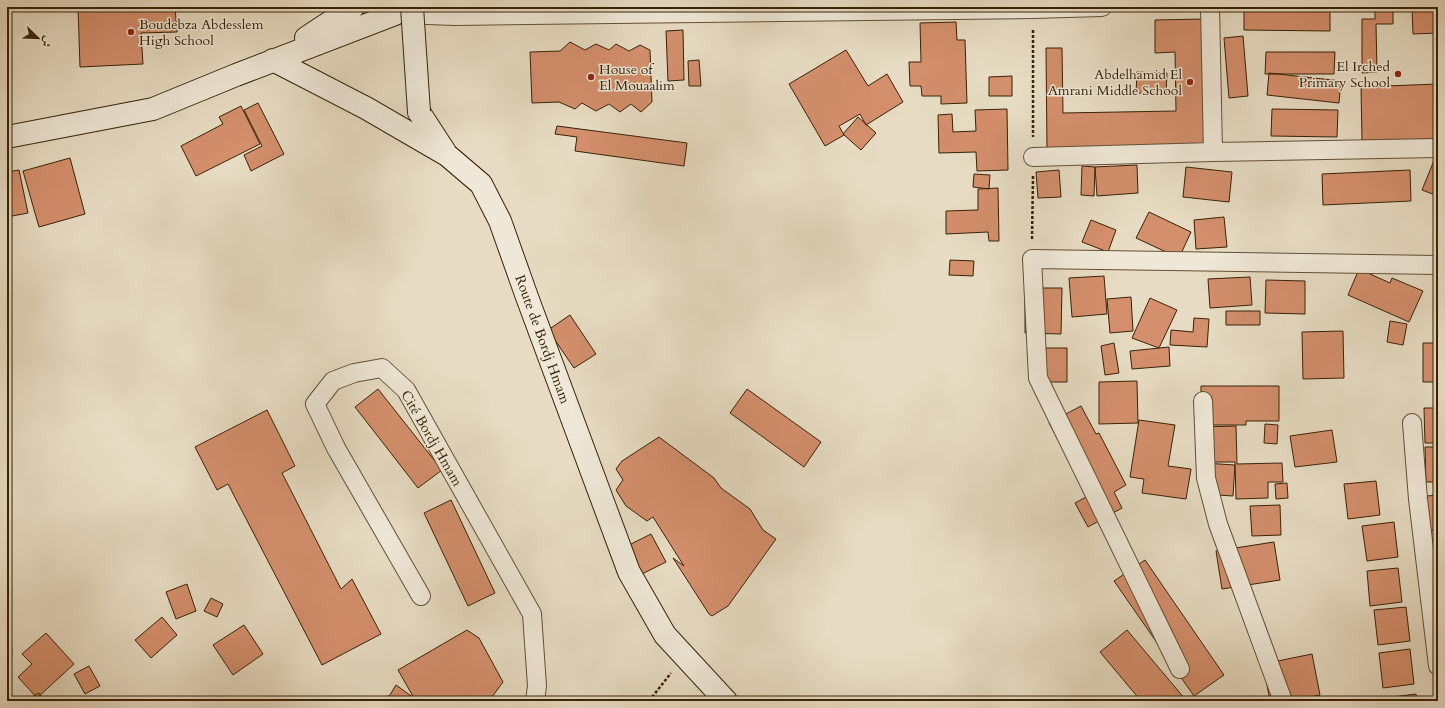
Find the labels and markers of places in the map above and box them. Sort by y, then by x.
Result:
place label: Boudebza Abdesslem High School [139,15,264,50]
marker: Boudebza Abdesslem High School [126,27,136,37]
place label: El Irched Primary School [1299,57,1391,92]
place label: House of El Mouaalim [599,60,675,95]
place label: Abdelhamid El Amrani Middle School [1048,65,1182,100]
marker: El Irched Primary School [1393,69,1403,79]
marker: House of El Mouaalim [586,72,596,82]
marker: Abdelhamid El Amrani Middle School [1185,77,1195,87]

